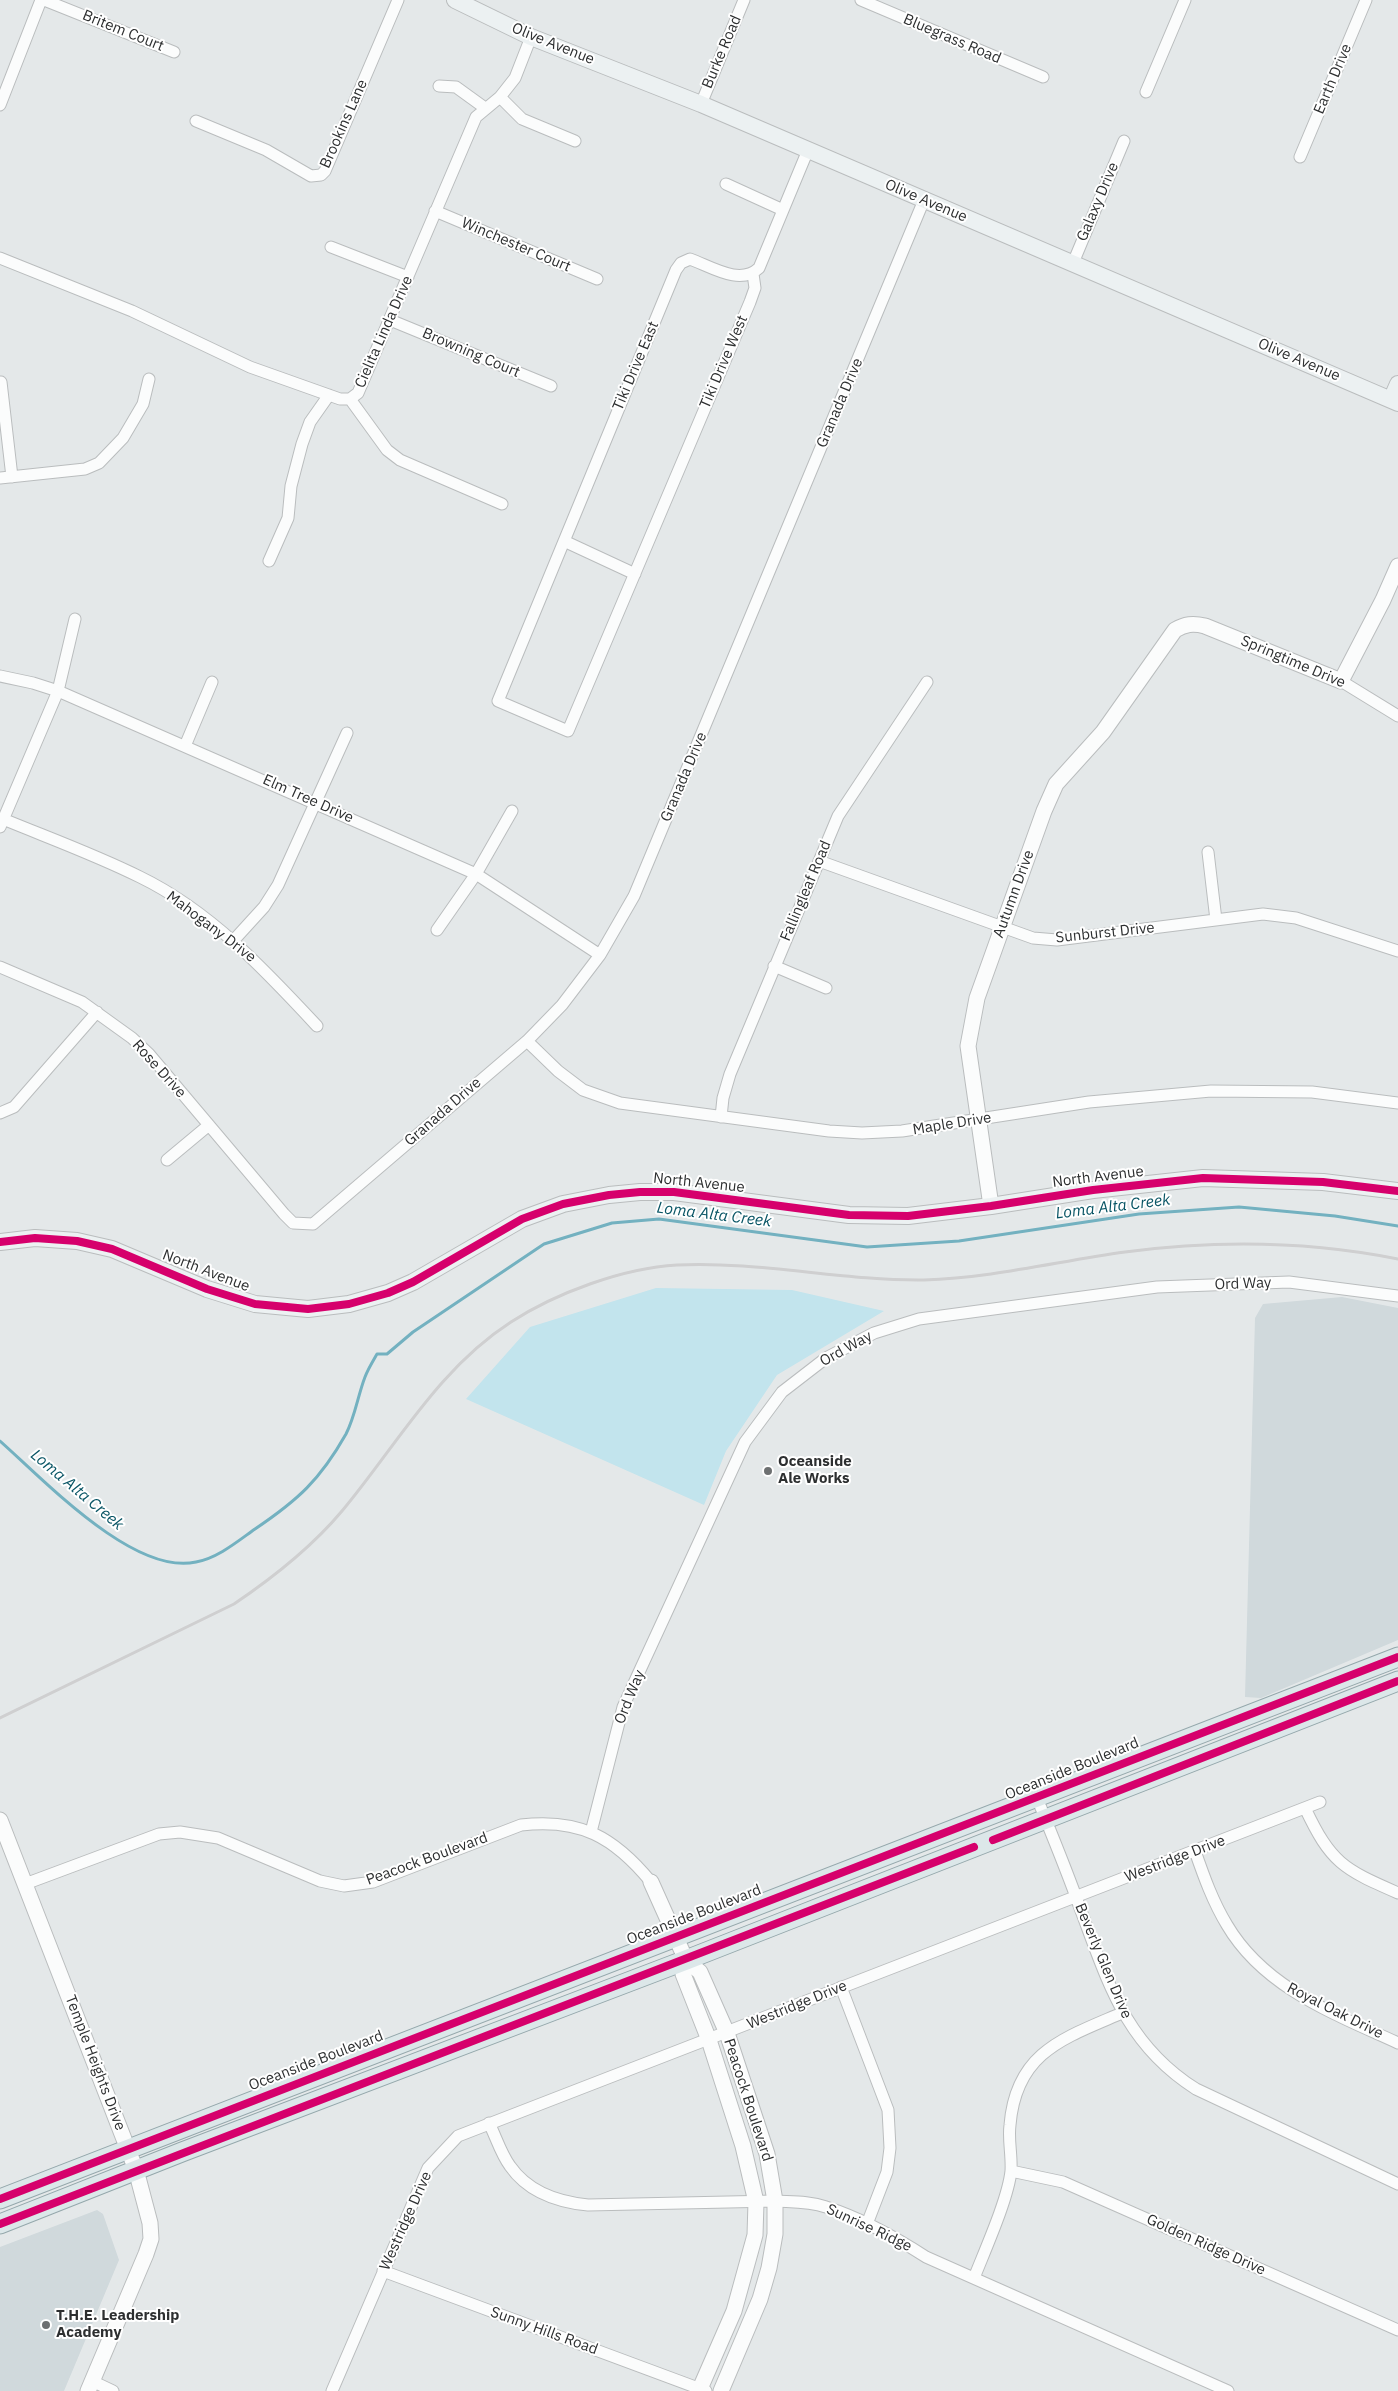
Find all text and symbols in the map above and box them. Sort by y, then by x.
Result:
street label: Britem Court [80,7,166,55]
street label: Bluegrass Road [900,10,1004,68]
street label: Burke Road [699,13,745,91]
street label: Olive Avenue [509,19,597,69]
street label: Earth Drive [1310,41,1356,117]
street label: Brookins Lane [316,77,372,171]
street label: Galaxy Drive [1073,160,1123,244]
street label: Olive Avenue [882,176,970,226]
street label: Winchester Court [459,214,573,276]
street label: Cielita Linda Drive [351,273,417,391]
street label: Tiki Drive West [696,313,752,411]
street label: Tiki Drive East [609,319,663,413]
street label: Browning Court [419,324,523,382]
street label: Olive Avenue [1255,335,1343,385]
street label: Granada Drive [813,356,867,450]
street label: Springtime Drive [1238,632,1348,692]
street label: Granada Drive [657,730,711,824]
street label: Elm Tree Drive [260,771,356,827]
street label: Fallingleaf Road [777,838,835,944]
street label: Autumn Drive [990,848,1038,940]
street label: Mahogany Drive [163,888,259,966]
street label: Sunburst Drive [1055,919,1155,947]
street label: Rose Drive [128,1036,190,1102]
street label: Granada Drive [401,1074,485,1150]
street label: Maple Drive [911,1109,993,1139]
street label: North Avenue [1051,1162,1145,1192]
street label: North Avenue [652,1169,746,1197]
water label: Loma Alta Creek [1055,1190,1171,1224]
water label: Loma Alta Creek [656,1198,772,1232]
street label: North Avenue [160,1246,252,1296]
street label: Ord Way [1214,1274,1272,1294]
street label: Ord Way [817,1327,875,1371]
water label: Loma Alta Creek [27,1446,127,1534]
place label: Oceanside Ale Works [778,1453,852,1488]
marker: Oceanside Ale Works [762,1465,774,1477]
street label: Ord Way [611,1667,649,1727]
street label: Oceanside Boulevard [1002,1734,1142,1804]
street label: Peacock Boulevard [364,1829,490,1889]
street label: Westridge Drive [1122,1832,1228,1886]
street label: Oceanside Boulevard [624,1881,764,1949]
street label: Beverly Glen Drive [1071,1901,1135,2021]
street label: Westridge Drive [744,1977,850,2033]
street label: Royal Oak Drive [1284,1979,1386,2043]
street label: Temple Heights Drive [61,1993,129,2133]
street label: Oceanside Boulevard [246,2027,386,2095]
street label: Peacock Boulevard [720,2036,776,2164]
street label: Westridge Drive [376,2169,436,2273]
street label: Sunrise Ridge [823,2200,915,2256]
street label: Golden Ridge Drive [1144,2211,1268,2279]
street label: Sunny Hills Road [488,2303,600,2359]
place label: T.H.E. Leadership Academy [56,2307,179,2342]
marker: T.H.E. Leadership Academy [40,2319,52,2331]

